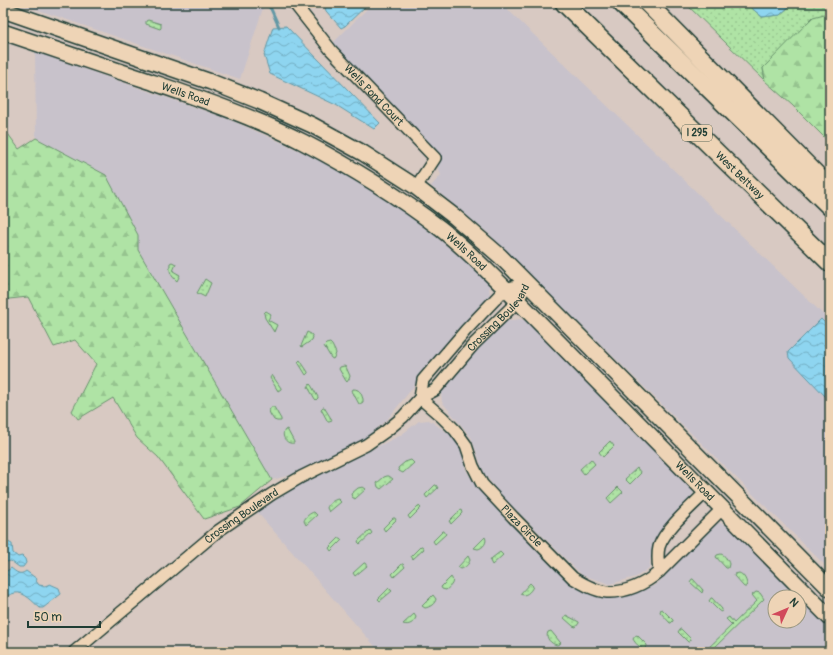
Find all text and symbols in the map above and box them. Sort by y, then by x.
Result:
street label: Wells Pond Court [342,61,407,129]
street label: Wells Road [160,79,212,108]
road number: I 295 [682,125,712,141]
street label: West Beltway [713,148,767,202]
street label: Wells Road [444,230,489,273]
street label: Crossing Boulevard [464,282,532,354]
street label: Wells Road [673,458,717,503]
street label: Crossing Boulevard [202,485,281,546]
street label: Plaza Circle [498,502,545,550]
north arrow [767,589,807,629]
text: N [787,595,801,610]
scale bar [28,603,100,629]
text: 50 m [34,610,62,625]

